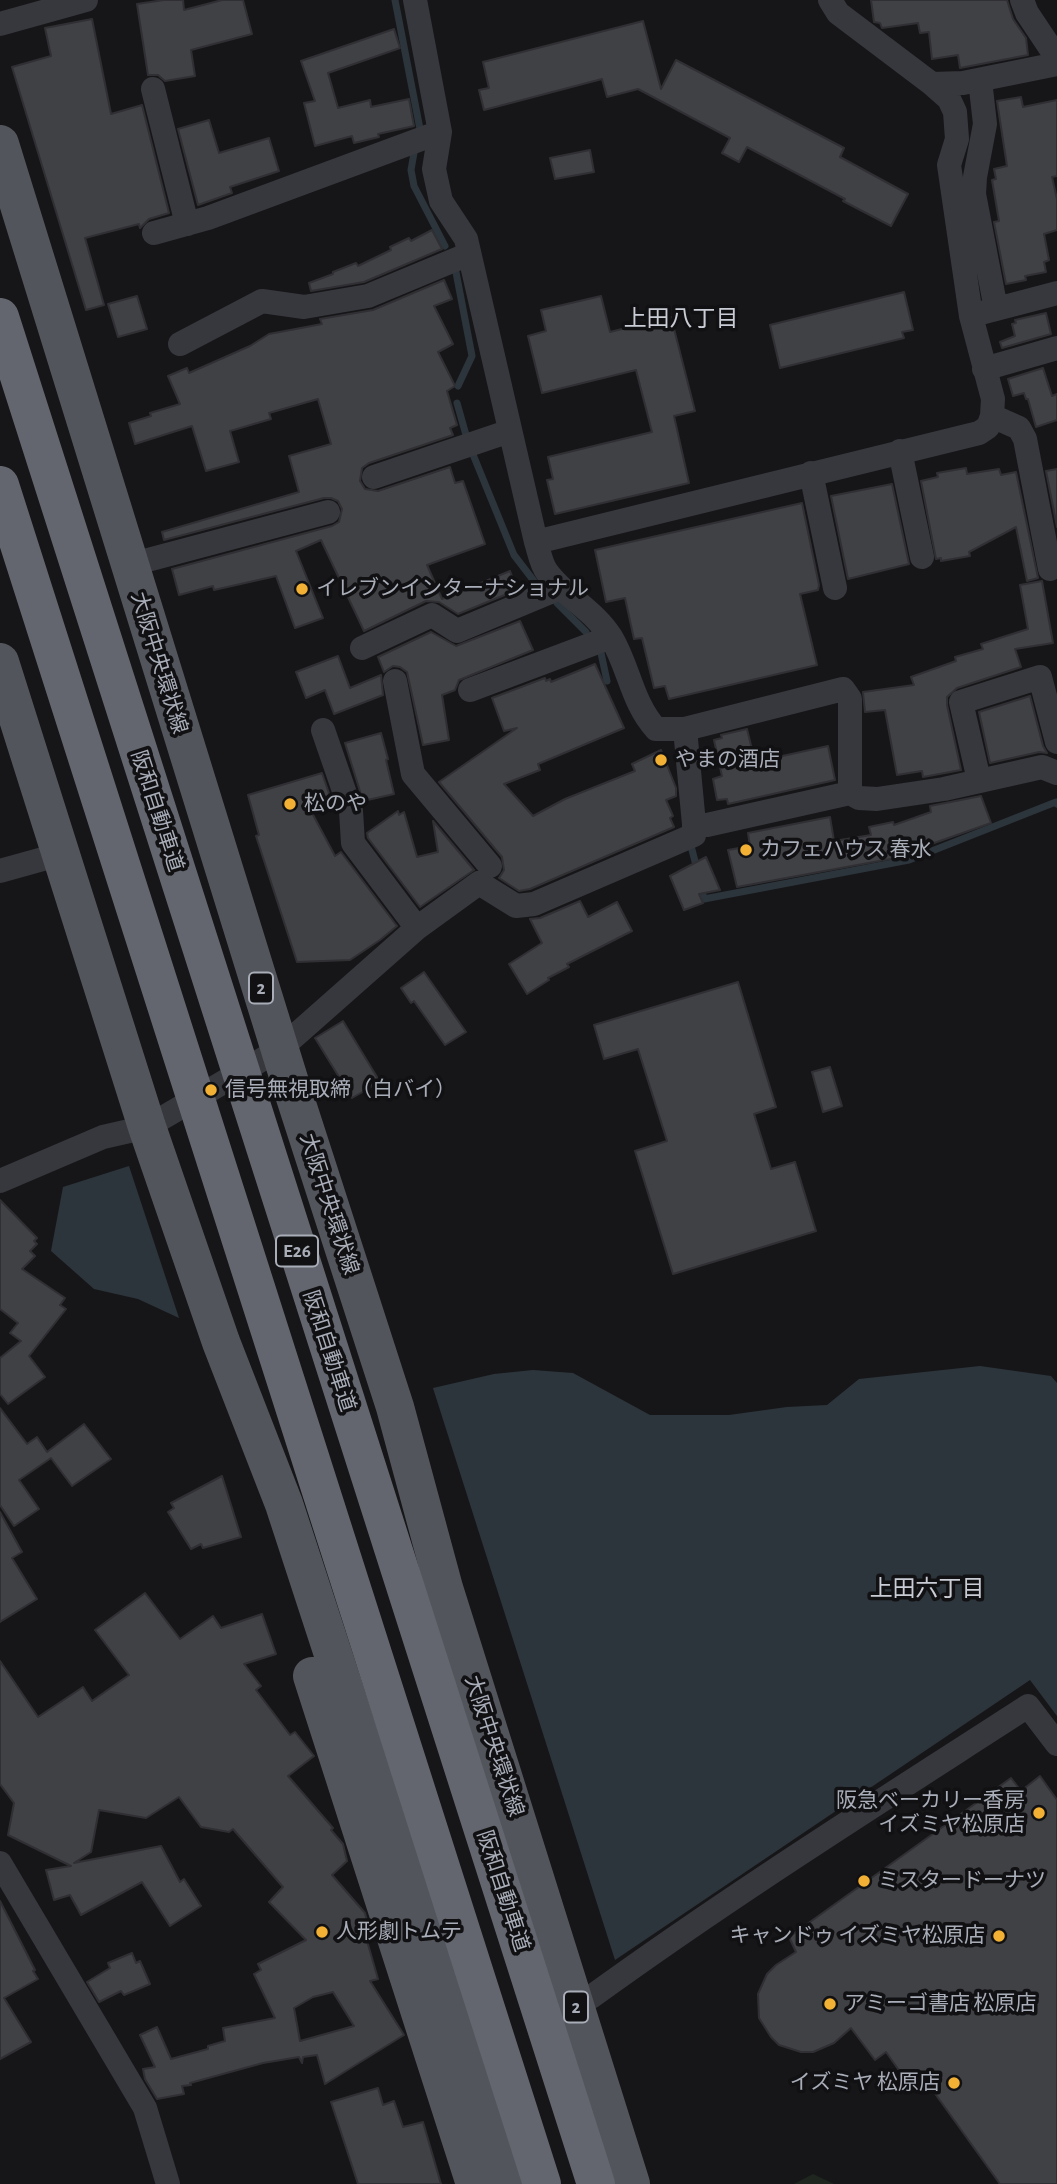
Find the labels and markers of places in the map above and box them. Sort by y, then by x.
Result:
place label: イレブンインターナショナル [316,576,589,602]
marker: イレブンインターナショナル [294,581,310,597]
place label: やまの酒店 [675,747,780,773]
marker: やまの酒店 [653,752,669,768]
place label: 松のや [304,791,367,817]
marker: 松のや [282,796,298,812]
place label: カフェハウス 春水 [760,837,931,863]
marker: カフェハウス 春水 [738,842,754,858]
place label: 信号無視取締（白バイ） [225,1077,456,1103]
marker: 信号無視取締（白バイ） [203,1082,219,1098]
place label: 阪急ベーカリー香房 イズミヤ松原店 [836,1788,1025,1838]
marker: 阪急ベーカリー香房 イズミヤ松原店 [1031,1805,1047,1821]
place label: ミスタードーナツ [878,1868,1046,1894]
marker: ミスタードーナツ [856,1873,872,1889]
place label: 人形劇トムテ [336,1919,462,1945]
place label: キャンドゥ イズミヤ松原店 [730,1923,985,1949]
marker: 人形劇トムテ [314,1924,330,1940]
marker: キャンドゥ イズミヤ松原店 [991,1928,1007,1944]
place label: アミーゴ書店 松原店 [844,1991,1036,2017]
marker: アミーゴ書店 松原店 [822,1996,838,2012]
place label: イズミヤ 松原店 [790,2070,940,2096]
marker: イズミヤ 松原店 [946,2075,962,2091]

